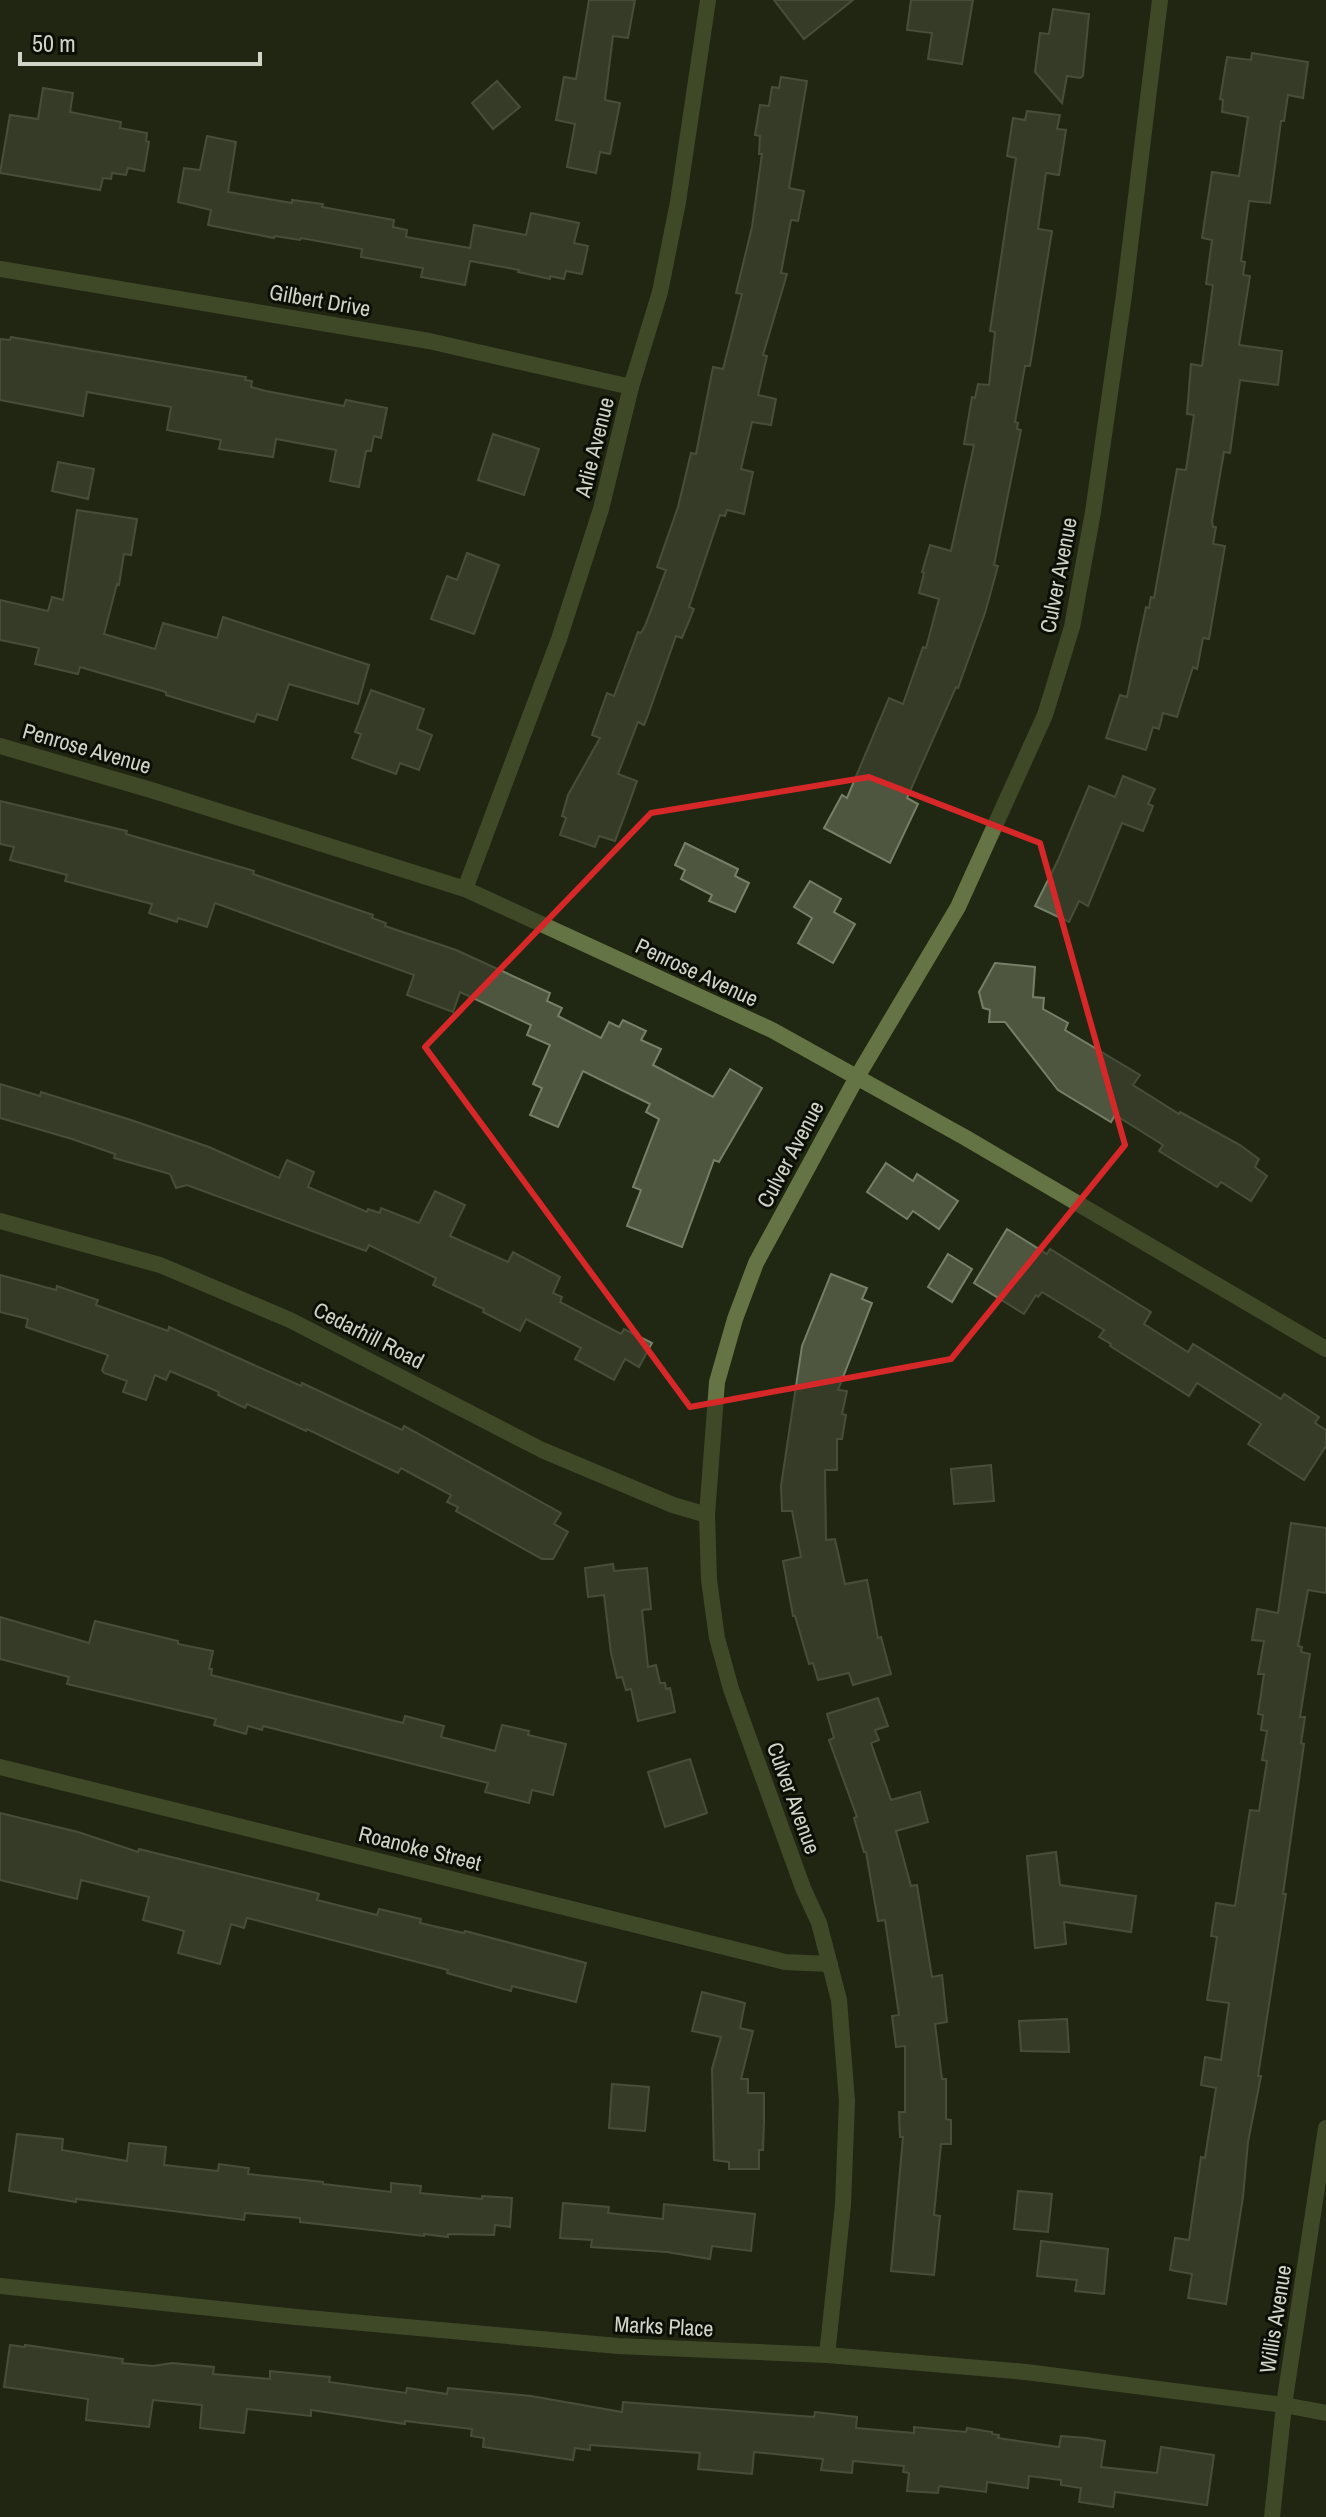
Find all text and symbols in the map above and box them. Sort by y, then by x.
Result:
scale bar [20,16,260,66]
text: 50 m [32,27,76,59]
street label: Gilbert Drive [267,276,373,324]
street label: Arlie Avenue [567,394,621,501]
street label: Culver Avenue [1032,515,1084,635]
street label: Penrose Avenue [19,715,155,781]
street label: Penrose Avenue [631,930,763,1014]
street label: Culver Avenue [749,1095,831,1213]
street label: Cedarhill Road [309,1294,429,1376]
street label: Culver Avenue [760,1738,828,1858]
street label: Roanoke Street [356,1818,484,1878]
street label: Willis Avenue [1252,2263,1298,2375]
street label: Marks Place [614,2308,714,2344]

